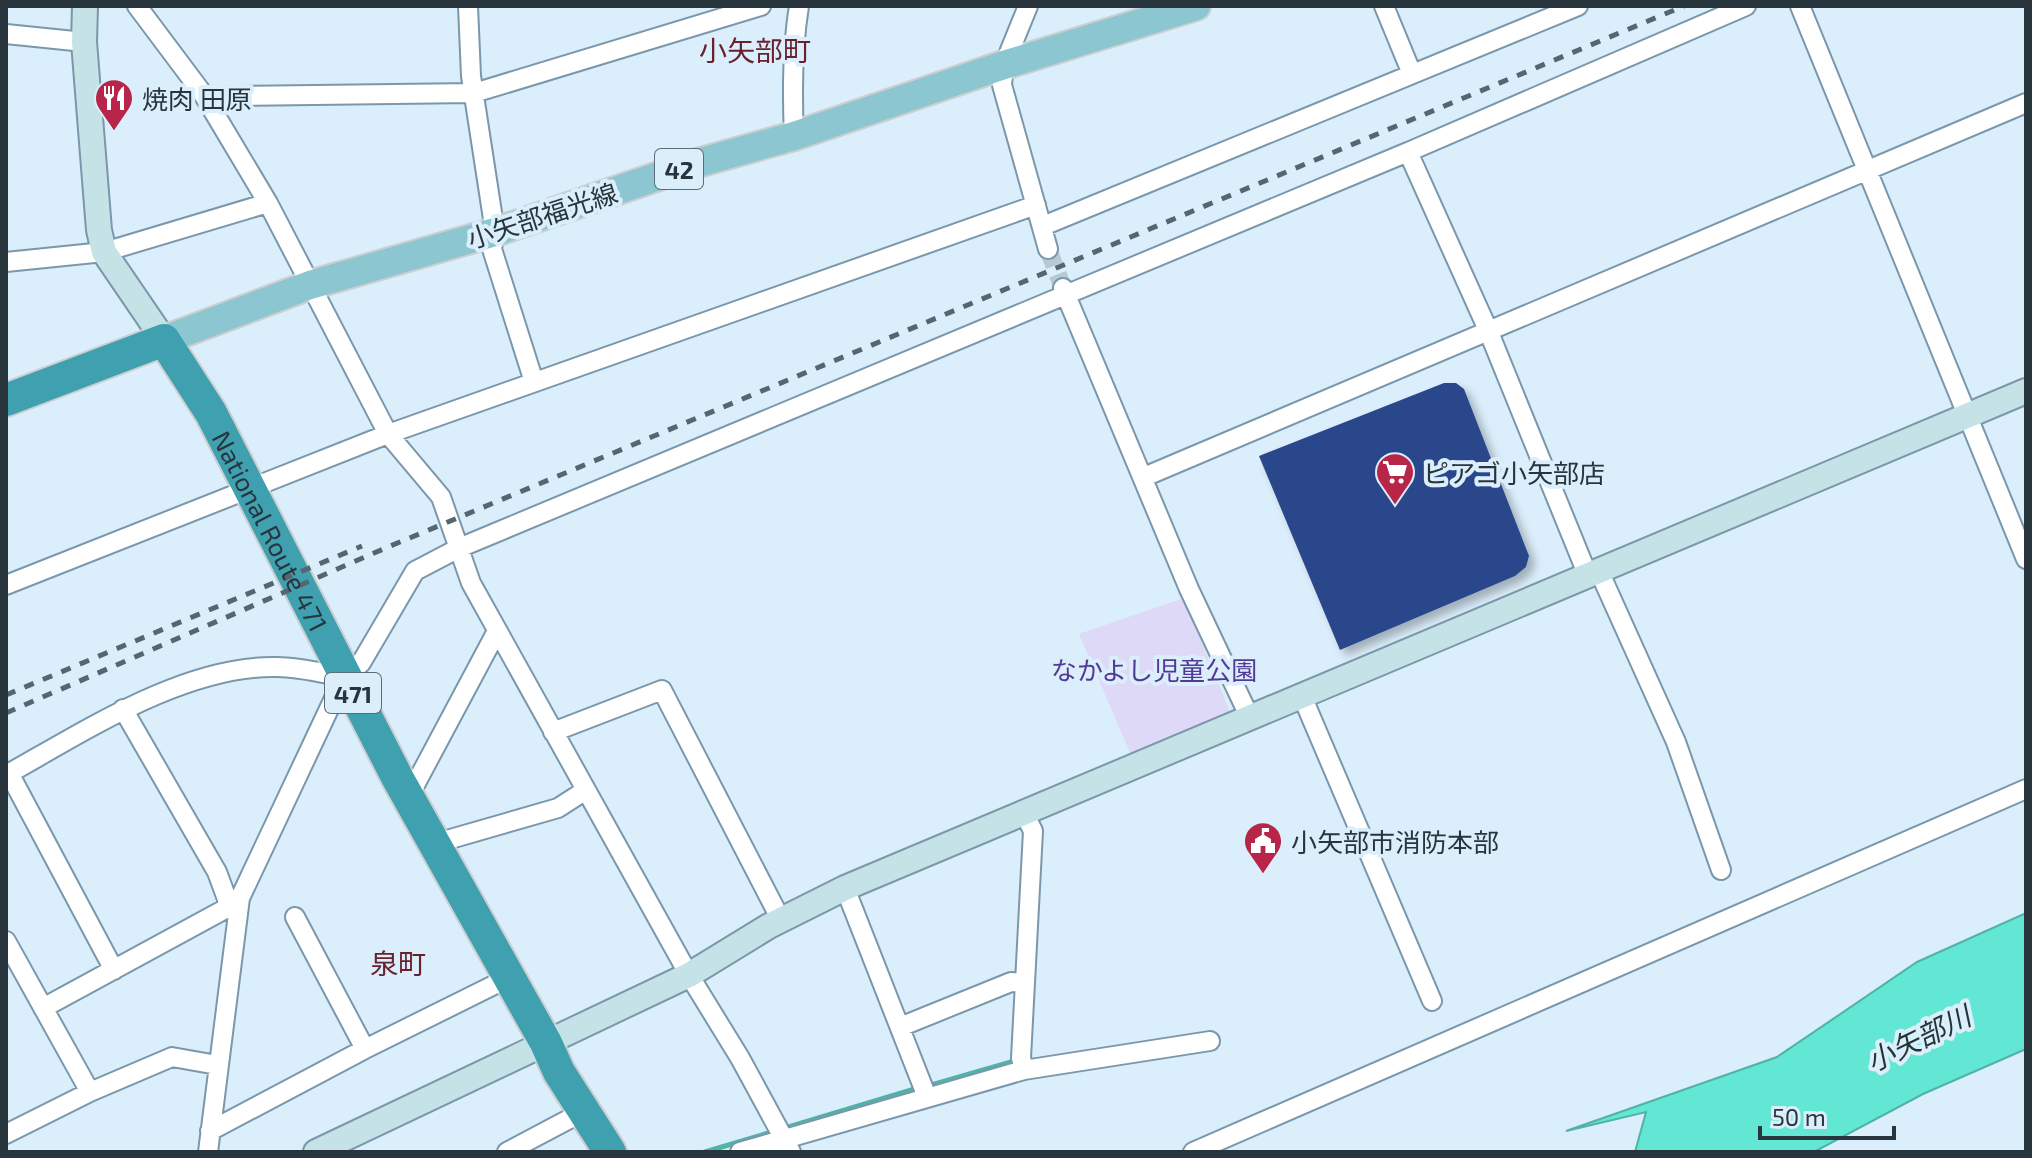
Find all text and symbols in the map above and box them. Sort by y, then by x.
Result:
district label: 小矢部町 [699,33,811,67]
restaurant icon: 焼肉 田原 [93,77,135,132]
place label: 焼肉 田原 [142,83,252,114]
road number: 42 [655,149,703,189]
street label: 小矢部福光線 [463,176,621,254]
street label: National Route 471 [207,425,335,636]
supermarket icon: ピアゴ小矢部店 [1374,451,1416,506]
place label: ピアゴ小矢部店 [1423,457,1605,488]
park label: なかよし児童公園 [1051,654,1257,685]
road number: 471 [325,673,381,713]
public building icon: 小矢部市消防本部 [1242,820,1284,875]
place label: 小矢部市消防本部 [1291,826,1499,857]
district label: 泉町 [370,946,426,980]
water label: 小矢部川 [1860,997,1978,1078]
scale bar [1760,1090,1894,1140]
text: 50 m [1772,1102,1826,1131]

